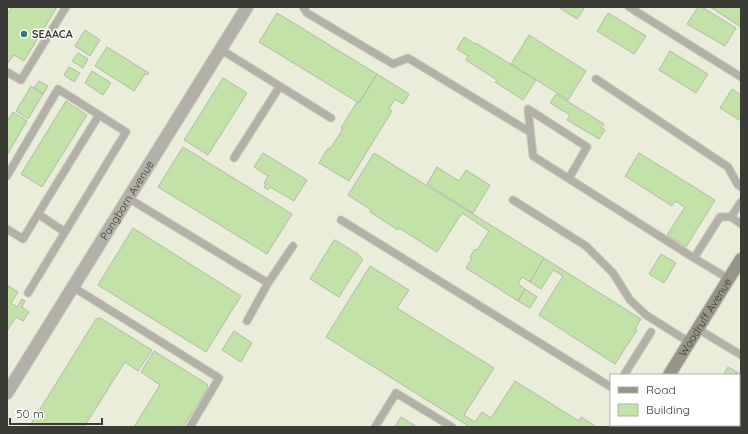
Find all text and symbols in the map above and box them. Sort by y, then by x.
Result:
place label: SEAACA [32,27,73,41]
marker: SEAACA [19,29,29,39]
street label: Pangborn Avenue [97,158,157,243]
street label: Woodruff Avenue [675,275,734,359]
legend [610,374,740,426]
text: Road [646,382,676,397]
scale bar [10,400,102,426]
text: Building [646,402,690,417]
text: 50 m [16,406,44,421]

